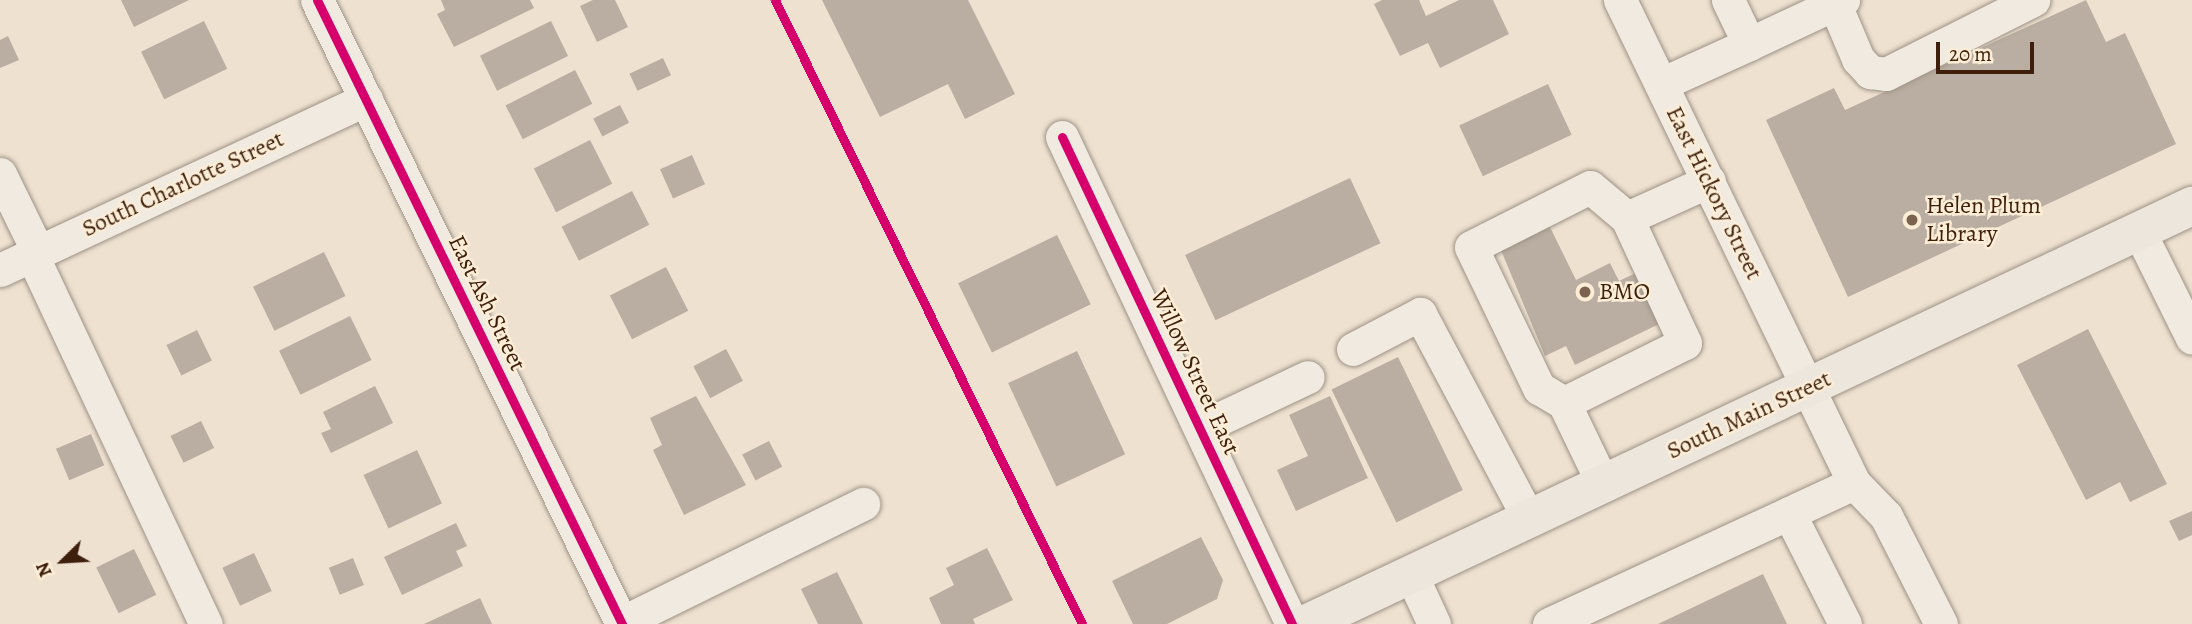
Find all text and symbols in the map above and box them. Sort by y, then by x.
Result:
scale bar [1940,28,2038,72]
text: 20 m [1949,40,1992,68]
street label: East Hickory Street [1660,102,1768,284]
street label: South Charlotte Street [78,125,288,243]
place label: Helen Plum Library [1926,192,2041,248]
marker: Helen Plum Library [1904,212,1920,228]
street label: East Ash Street [442,230,532,376]
place label: BMO [1599,278,1650,306]
marker: BMO [1577,284,1593,300]
street label: Willow Street East [1144,285,1246,459]
street label: South Main Street [1662,364,1836,466]
north arrow [28,526,98,596]
text: N [29,558,59,581]

